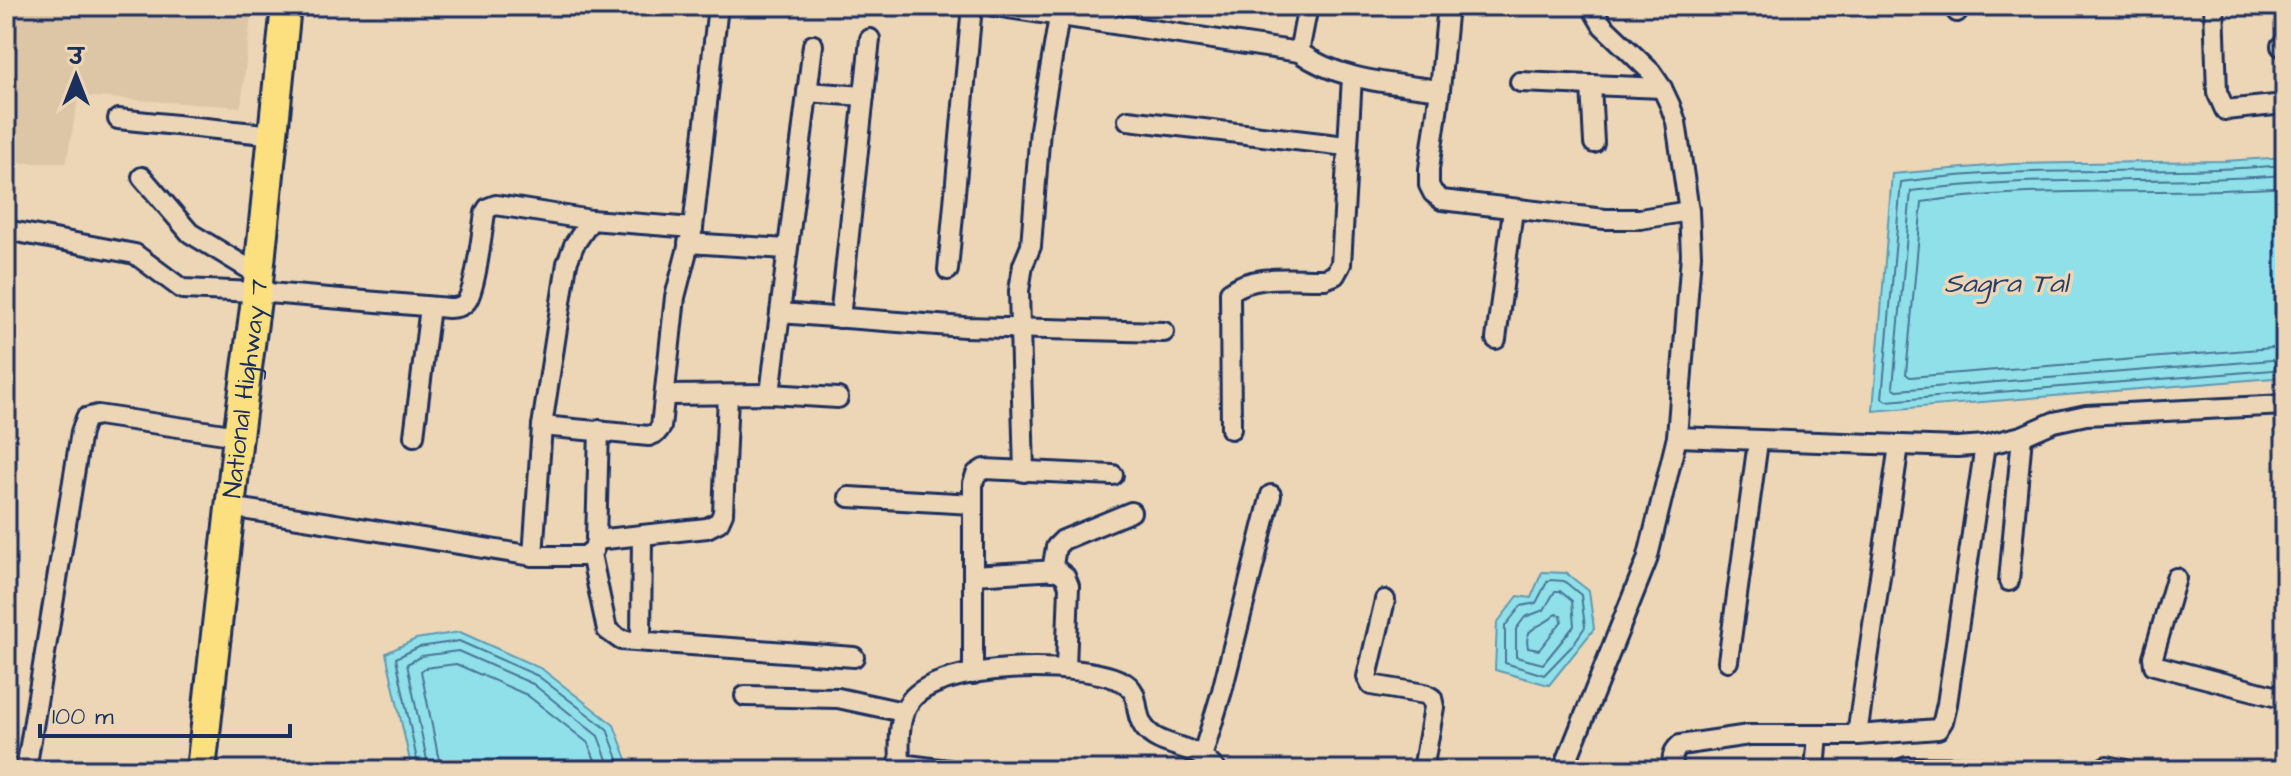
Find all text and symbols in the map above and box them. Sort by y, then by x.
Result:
north arrow [36,36,116,116]
text: उ [67,42,86,73]
water label: Sagra Tal [1944,264,2071,304]
street label: National Highway 7 [214,277,277,500]
scale bar [40,688,290,738]
text: 100 m [52,700,114,734]

